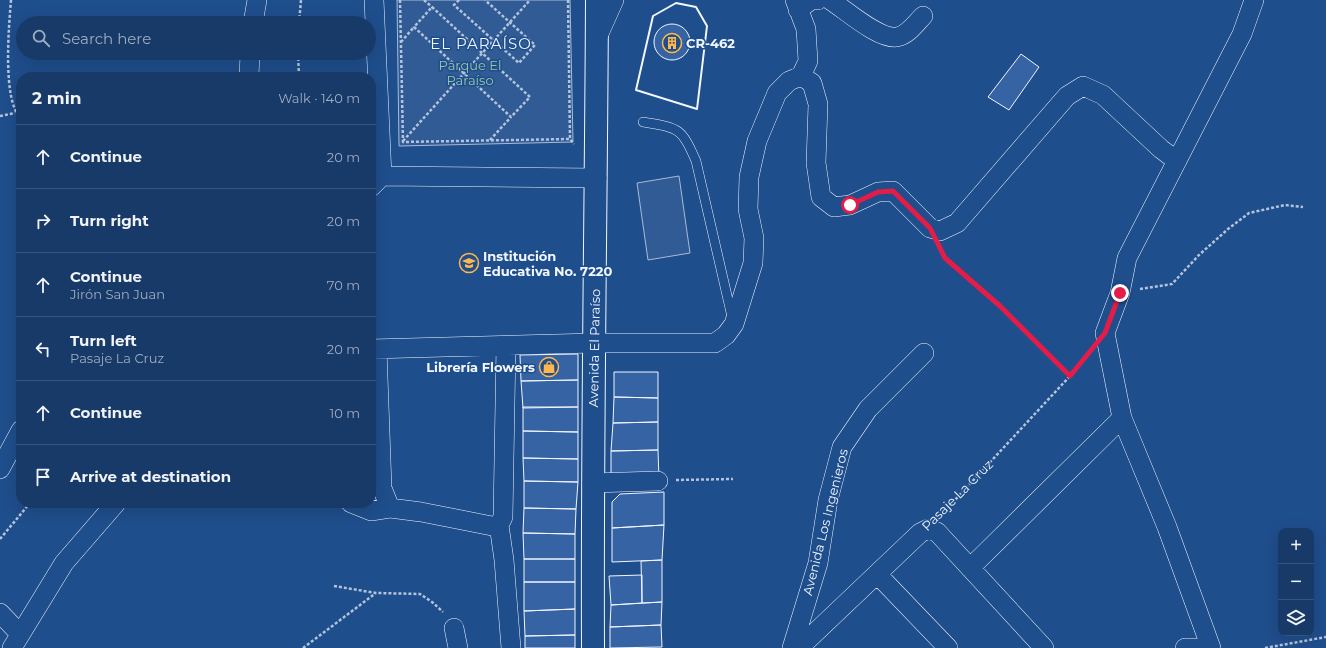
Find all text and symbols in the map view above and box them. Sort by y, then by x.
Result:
search box [16,16,376,60]
icon: search [30,27,52,49]
text: Search here [62,29,151,48]
building icon: CR-462 [661,32,683,54]
district label: EL PARAÍSO [430,34,532,53]
place label: CR-462 [686,35,735,51]
park label: Parque El Paraíso [439,57,501,88]
text: 2 min [32,88,82,108]
text: Walk · 140 m [278,90,360,106]
icon: ahead [32,146,54,168]
text: Continue [70,147,142,166]
text: 20 m [327,149,360,165]
route start [841,196,859,214]
icon: right [32,210,54,232]
text: Turn right [70,211,149,230]
text: 20 m [327,213,360,229]
place label: Institución Educativa No. 7220 [483,248,612,279]
school or university icon: Institución Educativa No. 7220 [458,252,480,274]
text: Continue [70,267,142,286]
icon: ahead [32,274,54,296]
text: 70 m [327,277,360,293]
route end [1111,284,1129,302]
text: Jirón San Juan [70,286,165,302]
street label: Avenida El Paraíso [585,289,603,407]
text: Turn left [70,331,137,350]
icon: left [32,338,54,360]
text: 20 m [327,341,360,357]
text: Pasaje La Cruz [70,350,164,366]
shop icon: Librería Flowers [538,356,560,378]
place label: Librería Flowers [426,359,535,375]
icon: ahead [32,402,54,424]
text: Continue [70,403,142,422]
text: 10 m [330,405,360,421]
street label: Avenida Los Ingenieros [799,447,851,597]
street label: Pasaje La Cruz [918,456,996,534]
icon: arrive [32,466,54,488]
text: Arrive at destination [70,467,231,486]
map controls [1278,528,1314,636]
button: + [1278,528,1314,564]
button: − [1278,564,1314,600]
button: layers [1278,600,1314,636]

